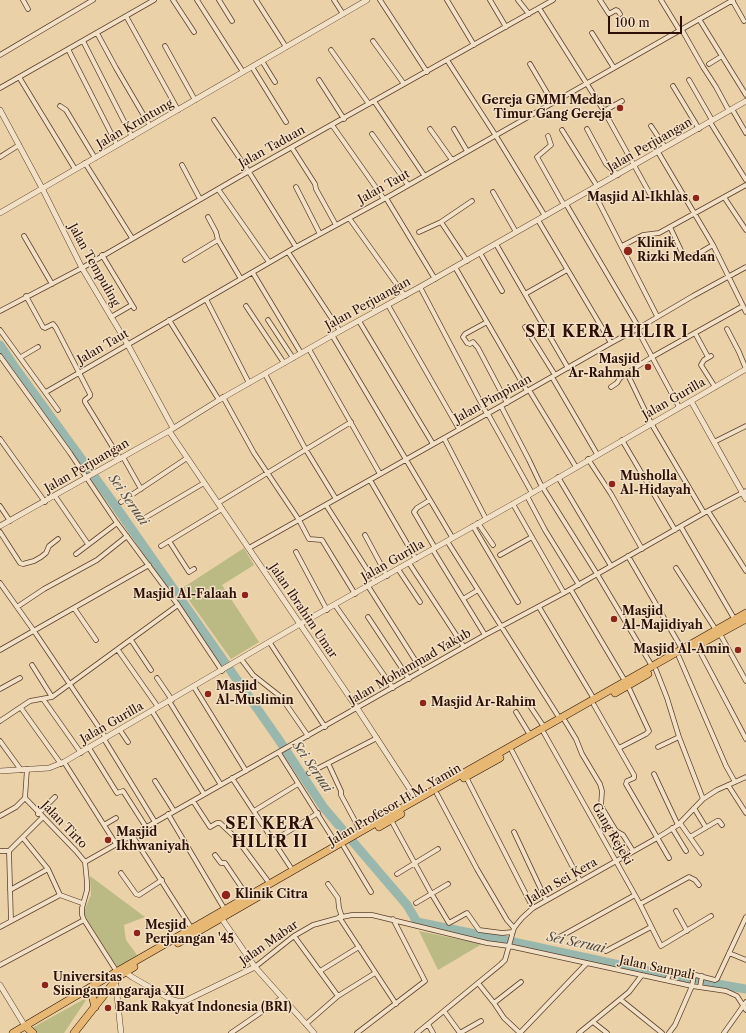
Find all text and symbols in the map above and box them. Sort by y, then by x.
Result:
scale bar [610,8,684,34]
text: 100 m [615,15,650,30]
place label: Gereja GMMI Medan Timur Gang Gereja [481,94,612,122]
street label: Jalan Kruntung [94,96,176,152]
marker: Gereja GMMI Medan Timur Gang Gereja [615,103,625,113]
street label: Jalan Perjuangan [605,115,695,175]
street label: Jalan Taduan [236,123,308,171]
street label: Jalan Taut [356,167,412,207]
place label: Masjid Al-Ikhlas [587,191,688,205]
marker: Masjid Al-Ikhlas [691,193,701,203]
street label: Jalan Tempuling [65,221,123,309]
place label: Klinik Rizki Medan [637,237,715,265]
marker: Klinik Rizki Medan [622,245,634,257]
street label: Jalan Perjuangan [323,275,413,333]
district label: SEI KERA HILIR I [525,322,689,342]
street label: Jalan Taut [75,327,131,367]
place label: Masjid Ar-Rahmah [568,353,640,381]
marker: Masjid Ar-Rahmah [643,362,653,372]
street label: Jalan Pimpinan [452,372,534,426]
street label: Jalan Gurilla [640,375,708,423]
street label: Jalan Perjuangan [42,436,132,496]
place label: Musholla Al-Hidayah [620,470,691,498]
water label: Sei Seruai [105,471,151,529]
marker: Musholla Al-Hidayah [607,479,617,489]
street label: Jalan Gurilla [359,537,427,585]
street label: Jalan Ibrahim Umar [266,561,340,661]
place label: Masjid Al-Falaah [133,588,237,602]
marker: Masjid Al-Falaah [240,590,250,600]
place label: Masjid Al-Majidiyah [622,605,703,633]
marker: Masjid Al-Majidiyah [609,614,619,624]
street label: Jalan Mohammad Yakub [346,626,474,708]
place label: Masjid Al-Amin [633,643,730,657]
marker: Masjid Al-Amin [733,645,743,655]
place label: Masjid Al-Muslimin [216,680,294,708]
marker: Masjid Al-Muslimin [203,689,213,699]
place label: Masjid Ar-Rahim [431,696,536,710]
marker: Masjid Ar-Rahim [418,698,428,708]
street label: Jalan Gurilla [78,699,146,747]
water label: Sei Seruai [289,738,335,796]
street label: Jalan Profesor H.M. Yamin [326,761,464,849]
street label: Jalan Tirto [38,798,90,852]
street label: Gang Rejeki [588,800,636,868]
district label: SEI KERA HILIR II [225,814,315,852]
place label: Masjid Ikhwaniyah [116,826,190,854]
marker: Masjid Ikhwaniyah [103,835,113,845]
street label: Jalan Sei Kera [524,855,600,907]
place label: Klinik Citra [235,888,308,902]
marker: Klinik Citra [220,889,232,901]
street label: Jalan Mabar [237,918,301,968]
place label: Mesjid Perjuangan '45 [145,919,234,947]
marker: Mesjid Perjuangan '45 [132,928,142,938]
water label: Sei Seruai [545,929,607,957]
street label: Jalan Sampali [618,953,696,983]
place label: Universitas Sisingamangaraja XII [53,971,184,999]
marker: Universitas Sisingamangaraja XII [40,980,50,990]
place label: Bank Rakyat Indonesia (BRI) [116,1001,292,1015]
marker: Bank Rakyat Indonesia (BRI) [103,1003,113,1013]

